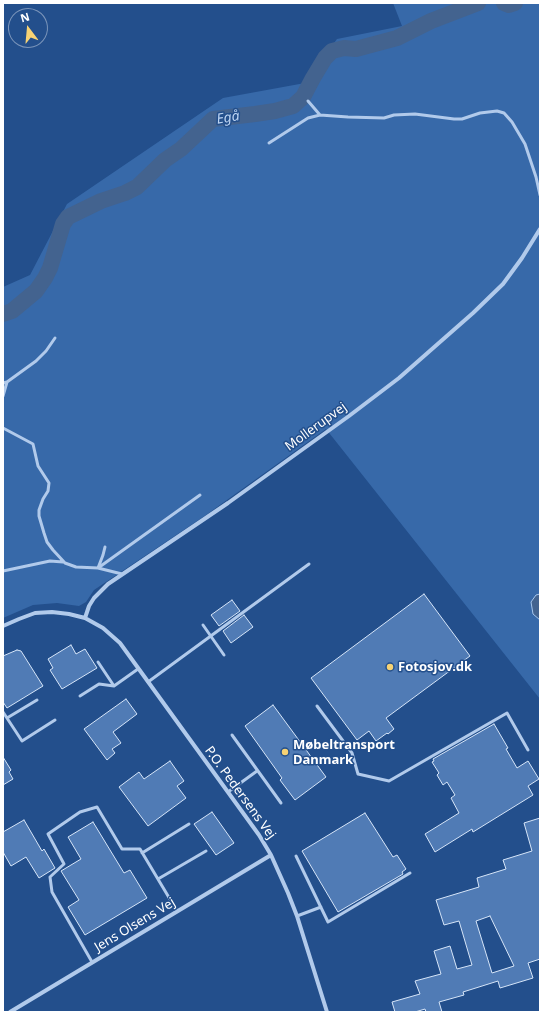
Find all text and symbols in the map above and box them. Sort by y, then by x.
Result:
north arrow [8,8,48,48]
text: N [18,9,31,25]
water label: Egå [215,108,241,128]
street label: Mollerupvej [282,399,350,455]
place label: Fotosjov.dk [398,659,472,675]
marker: Fotosjov.dk [385,662,395,672]
place label: Møbeltransport Danmark [293,737,395,768]
street label: P.O. Pedersens Vej [201,744,279,842]
marker: Møbeltransport Danmark [280,747,290,757]
street label: Jens Olsens Vej [92,895,178,955]

